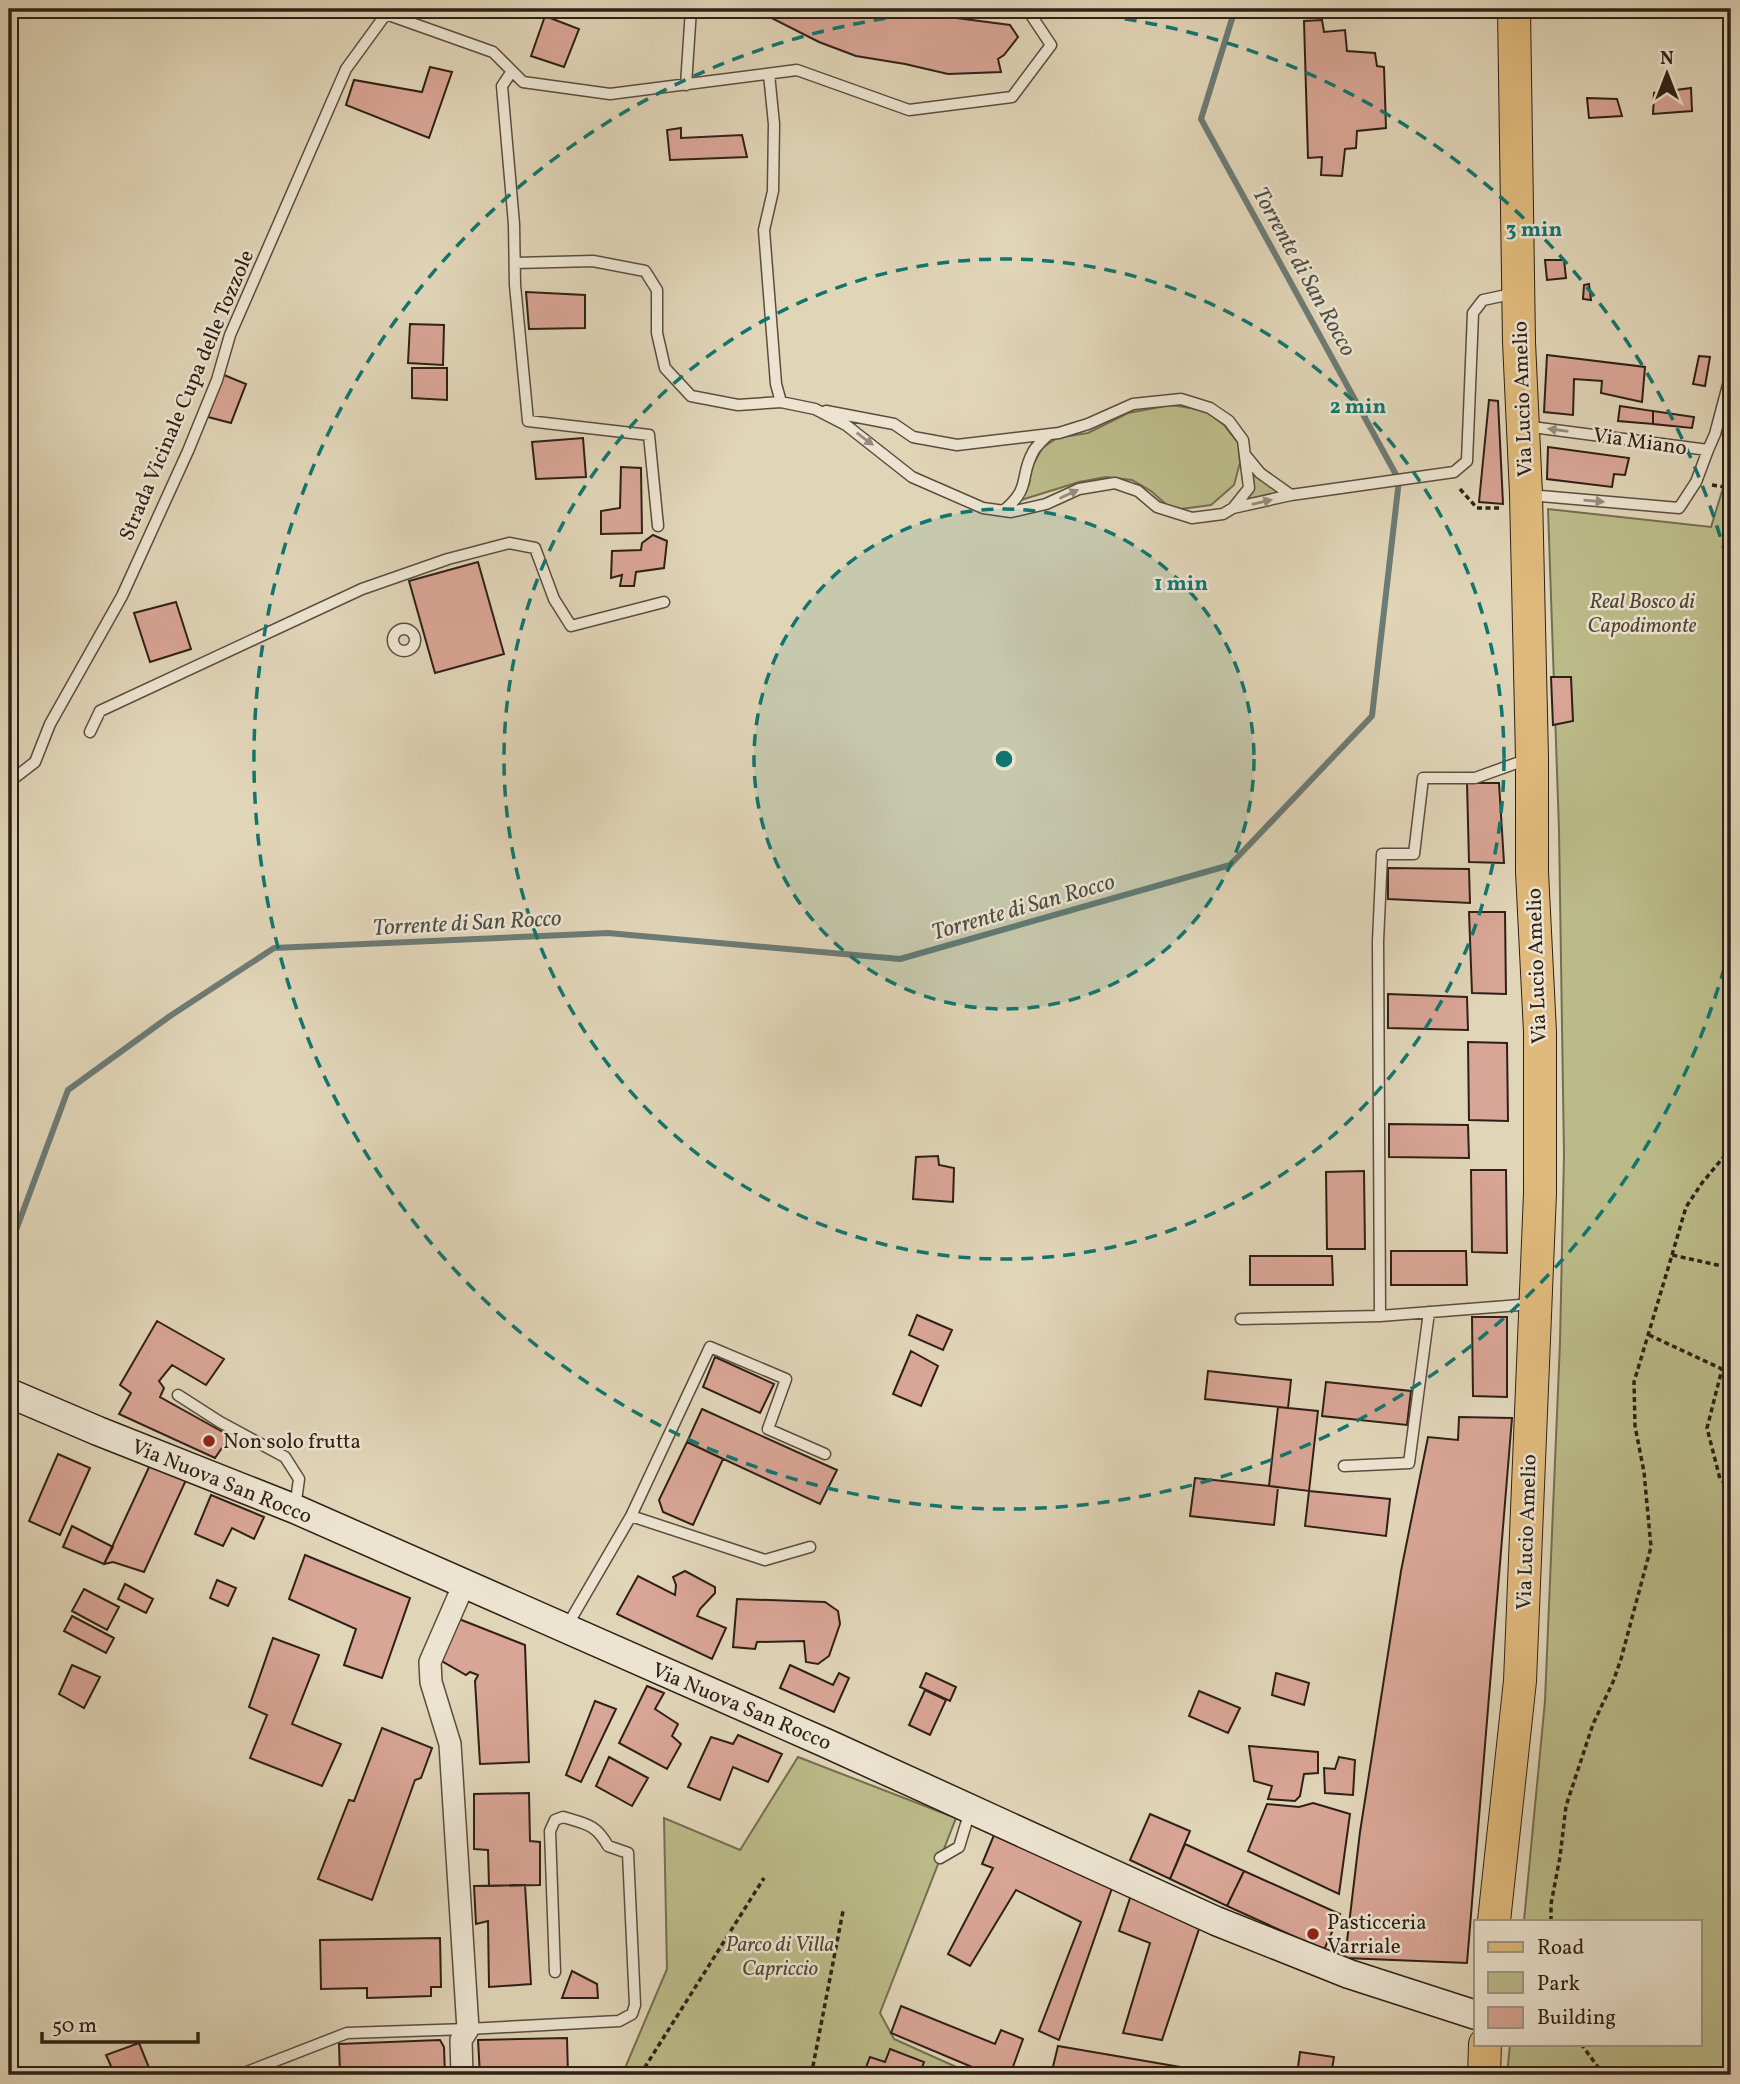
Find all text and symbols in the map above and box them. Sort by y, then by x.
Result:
north arrow [1632,38,1702,108]
text: N [1660,46,1674,72]
water label: Torrente di San Rocco [1243,182,1363,363]
text: 3 min [1506,216,1562,245]
street label: Strada Vicinale Cupa delle Tozzole [113,246,262,545]
street label: Via Lucio Amelio [1506,320,1541,477]
text: 2 min [1330,393,1386,422]
street label: Via Miano [1591,422,1689,463]
one-way arrow [1547,424,1569,435]
one-way arrow [855,432,874,446]
one-way arrow [1059,488,1079,499]
one-way arrow [1251,496,1273,507]
one-way arrow [1583,496,1605,507]
text: 1 min [1154,570,1208,599]
park label: Real Bosco di Capodimonte [1588,588,1697,641]
centre of rings [992,747,1016,771]
water label: Torrente di San Rocco [928,866,1119,949]
street label: Via Lucio Amelio [1520,887,1555,1044]
water label: Torrente di San Rocco [372,903,563,945]
place label: Non solo frutta [223,1428,361,1457]
street label: Via Nuova San Rocco [127,1433,316,1532]
marker: Non solo frutta [201,1433,217,1449]
street label: Via Lucio Amelio [1510,1454,1545,1611]
street label: Via Nuova San Rocco [647,1656,836,1758]
place label: Pasticceria Varriale [1327,1909,1427,1962]
legend [1474,1920,1702,2046]
marker: Pasticceria Varriale [1305,1926,1321,1942]
park label: Parco di Villa Capriccio [726,1931,835,1984]
text: Road [1537,1934,1584,1963]
text: Park [1537,1970,1580,1999]
scale bar [42,2000,198,2044]
text: Building [1537,2004,1616,2033]
text: 50 m [52,2012,97,2041]

